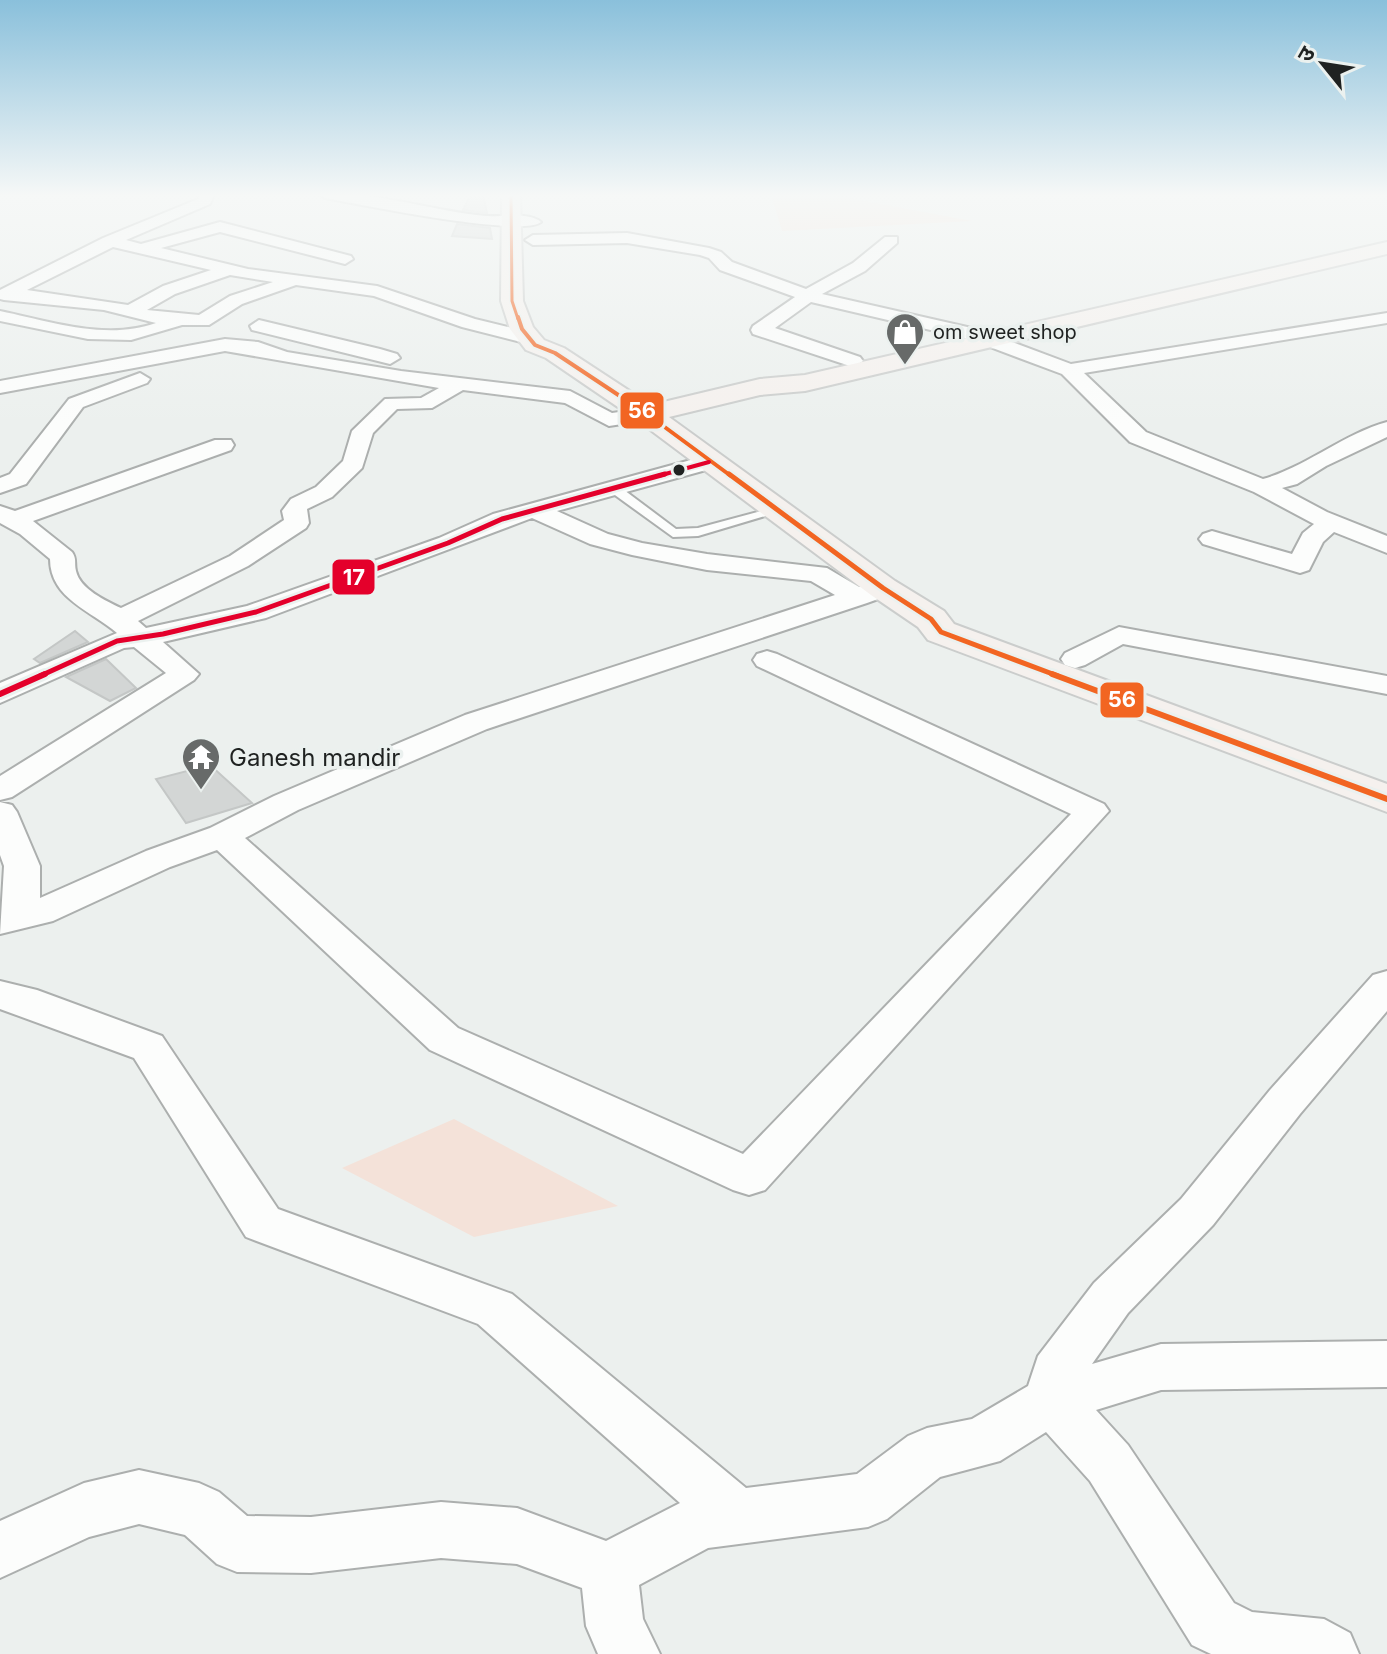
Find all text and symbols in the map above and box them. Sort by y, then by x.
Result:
north arrow [1283,24,1363,104]
text: उ [1291,41,1321,66]
shop icon: om sweet shop [884,311,926,366]
place label: om sweet shop [933,320,1077,344]
line badge: 56 [619,391,665,430]
text: 56 [628,397,656,423]
unlabelled marker [671,462,687,478]
line badge: 17 [331,558,376,596]
text: 17 [343,564,365,590]
line badge: 56 [1099,681,1145,719]
text: 56 [1108,686,1136,712]
temple icon: Ganesh mandir [180,736,222,791]
place label: Ganesh mandir [229,743,400,772]

